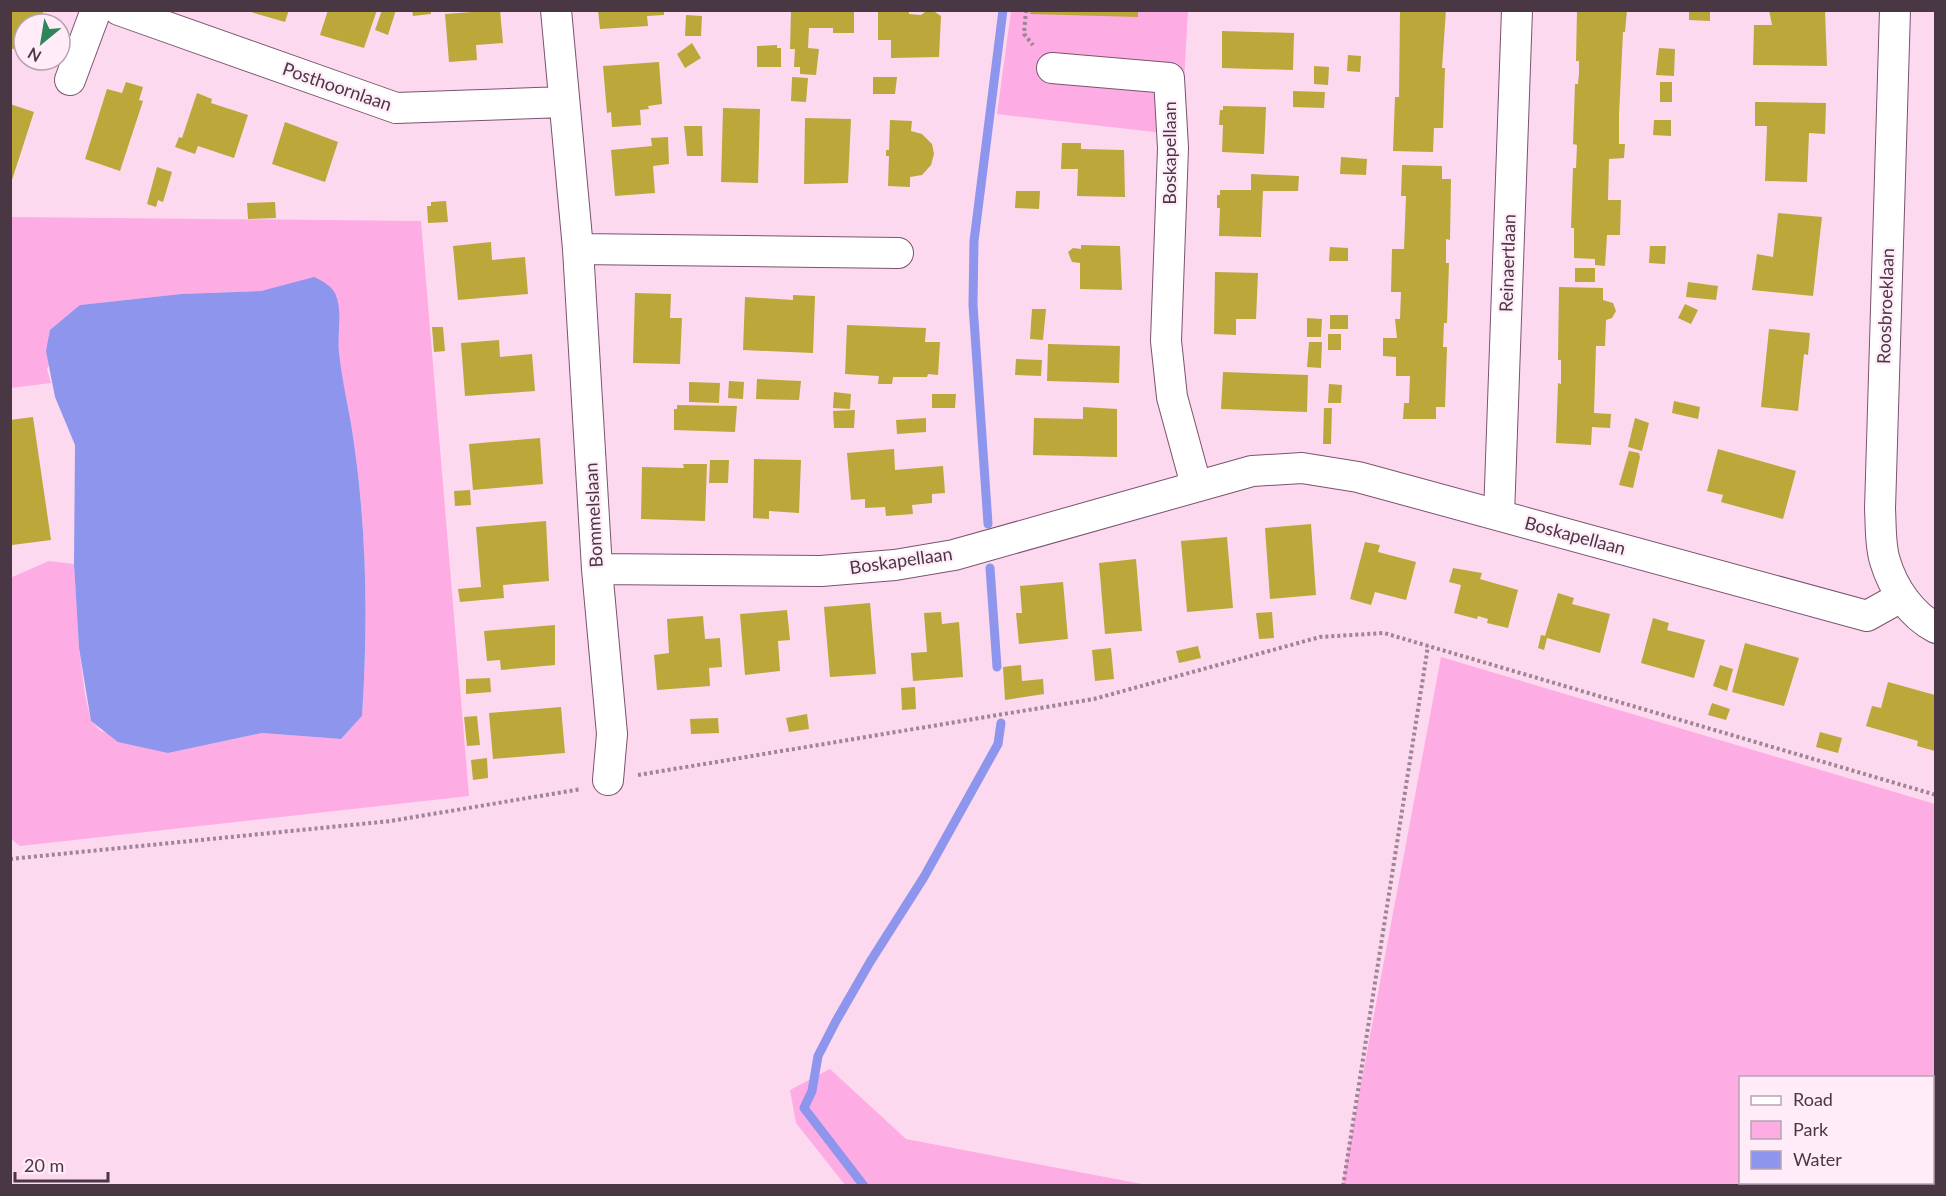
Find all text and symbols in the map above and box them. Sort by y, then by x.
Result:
north arrow [12,12,72,72]
text: N [24,44,44,67]
street label: Posthoornlaan [280,57,395,115]
street label: Boskapellaan [1158,101,1180,205]
street label: Reinaertlaan [1494,214,1520,312]
street label: Roosbroeklaan [1872,248,1898,364]
street label: Bommelslaan [579,462,607,568]
street label: Boskapellaan [1522,511,1628,559]
street label: Boskapellaan [848,542,954,578]
legend [1739,1076,1934,1184]
text: Road [1793,1088,1833,1110]
text: Park [1793,1118,1829,1140]
scale bar [15,1145,108,1183]
text: Water [1793,1148,1842,1170]
text: 20 m [24,1154,64,1176]

